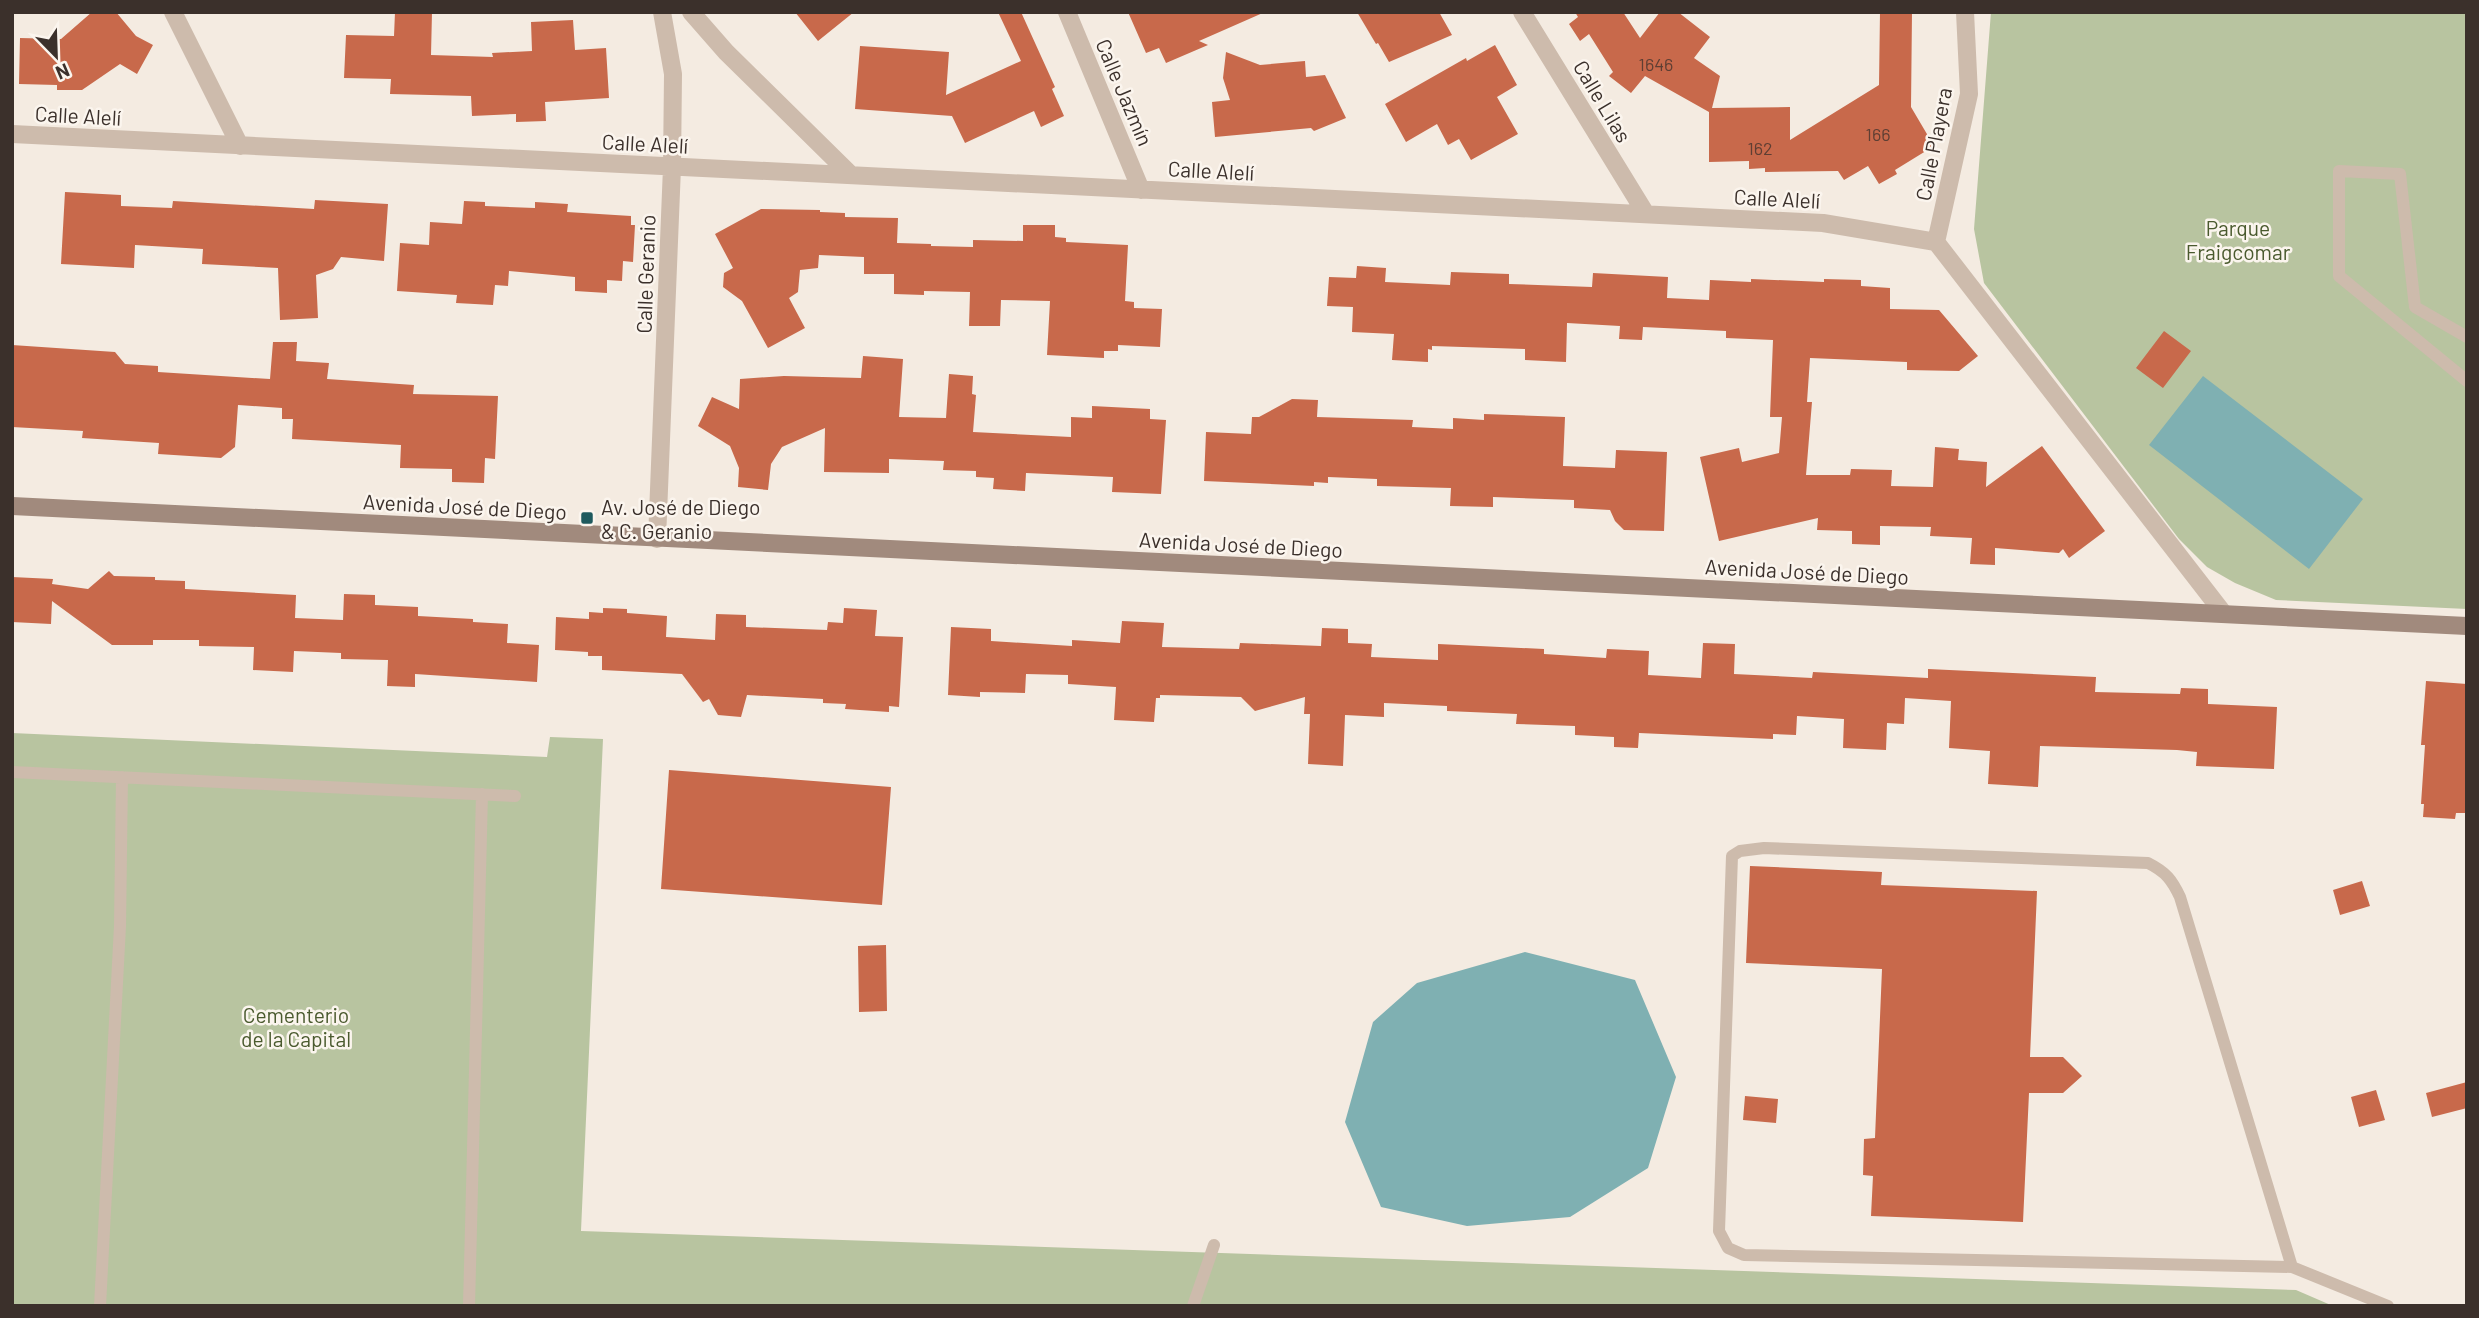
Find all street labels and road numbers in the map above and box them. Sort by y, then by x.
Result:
street label: Calle Jazmín [1091,35,1159,149]
street label: Calle Lilas [1569,55,1637,147]
street label: Calle Playera [1910,85,1956,203]
street label: Calle Alelí [34,100,122,130]
street label: Calle Alelí [601,128,689,158]
street label: Calle Alelí [1167,155,1255,185]
street label: Calle Alelí [1733,183,1821,213]
street label: Calle Geranio [630,214,660,334]
street label: Avenida José de Diego [362,488,568,524]
street label: Avenida José de Diego [1138,526,1344,562]
street label: Avenida José de Diego [1704,553,1910,589]

